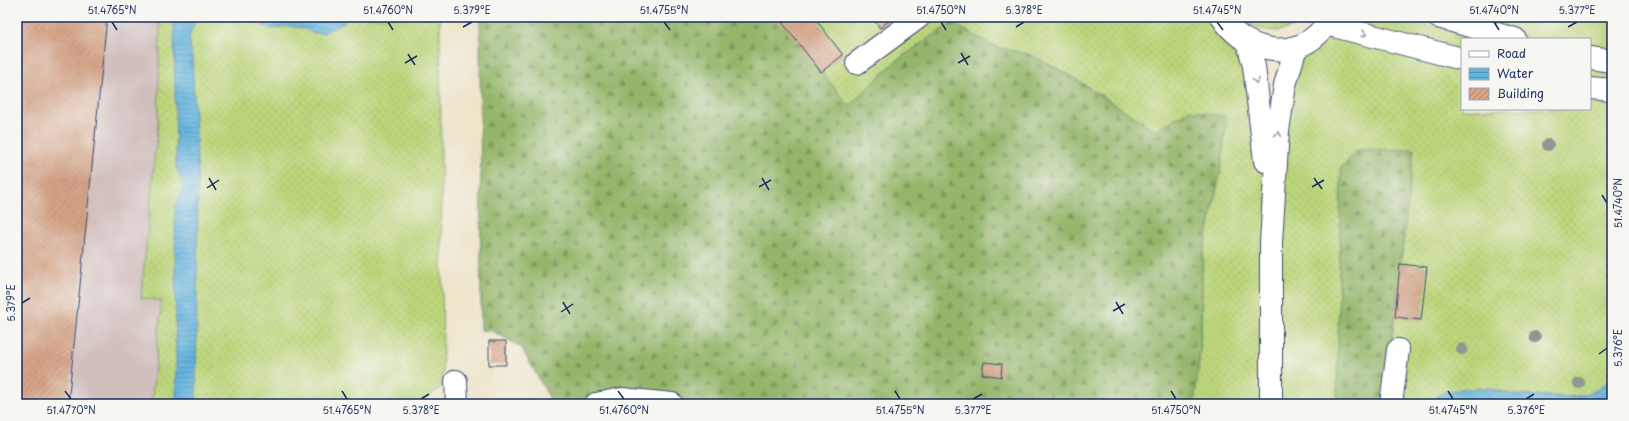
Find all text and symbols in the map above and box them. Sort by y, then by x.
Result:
text: 51.4765°N [87,2,137,17]
text: 51.4760°N [363,2,413,17]
text: 5.379°E [453,2,491,17]
text: 51.4755°N [639,2,689,17]
text: 51.4750°N [916,2,966,17]
text: 5.378°E [1005,2,1043,17]
text: 51.4745°N [1193,2,1242,17]
text: 51.4740°N [1469,2,1519,17]
text: 5.377°E [1558,2,1596,17]
one-way arrow [1360,29,1367,38]
legend [1461,38,1591,110]
text: Road [1497,44,1526,62]
text: Water [1497,64,1534,82]
one-way arrow [1251,78,1260,84]
text: Building [1497,84,1544,102]
one-way arrow [1273,131,1282,137]
text: 51.4740°N [1610,178,1625,228]
text: 5.379°E [3,284,18,322]
text: 5.376°E [1610,329,1625,367]
text: 51.4770°N [46,402,96,417]
text: 51.4765°N [322,402,372,417]
text: 5.378°E [402,402,440,417]
text: 51.4760°N [599,402,649,417]
text: 51.4755°N [875,402,925,417]
text: 5.377°E [954,402,992,417]
text: 51.4750°N [1151,402,1201,417]
text: 51.4745°N [1429,402,1478,417]
text: 5.376°E [1507,402,1545,417]

